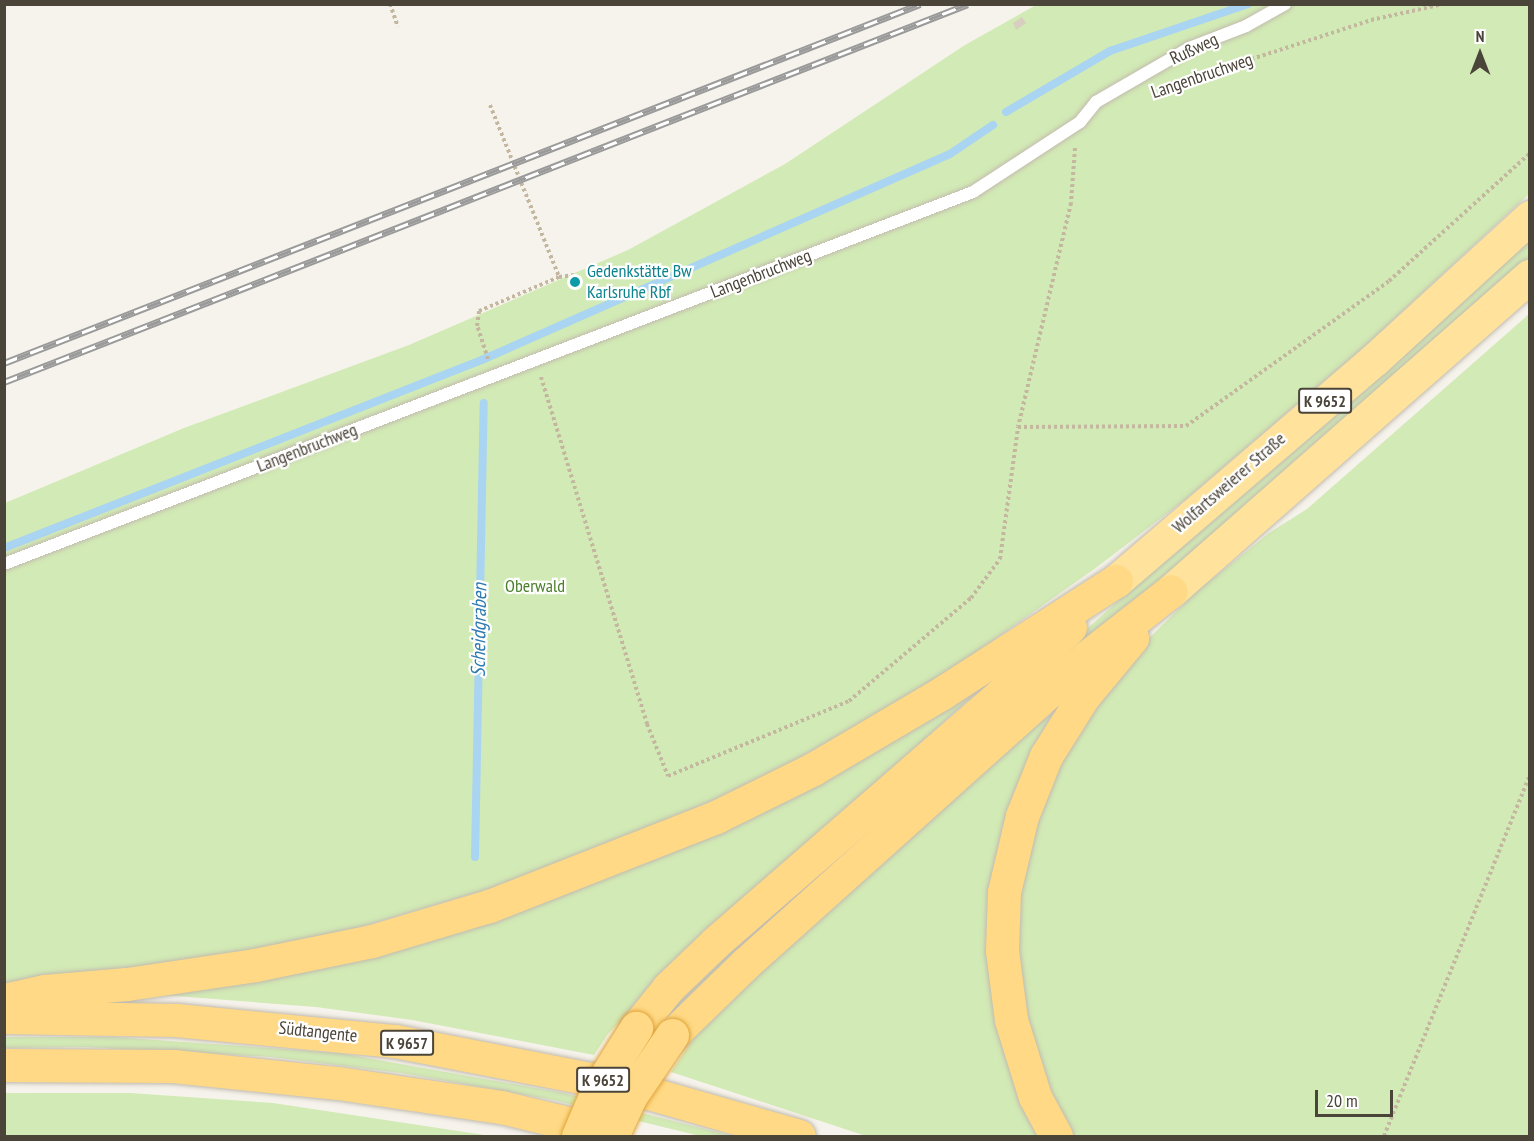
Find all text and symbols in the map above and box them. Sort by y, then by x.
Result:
north arrow [1450,24,1510,84]
text: N [1476,26,1484,46]
street label: Rußweg [1166,28,1222,70]
street label: Langenbruchweg [1148,49,1256,103]
street label: Langenbruchweg [708,245,814,303]
place label: Gedenkstätte Bw Karlsruhe Rbf [587,261,692,304]
marker: Gedenkstätte Bw Karlsruhe Rbf [568,275,582,289]
road number: K 9652 [1296,388,1354,414]
street label: Langenbruchweg [254,419,360,477]
street label: Wolfartsweierer Straße [1168,428,1290,538]
park label: Oberwald [505,575,565,597]
water label: Scheidgraben [466,583,492,677]
street label: Südtangente [278,1017,358,1047]
road number: K 9657 [378,1030,436,1056]
road number: K 9652 [574,1067,632,1093]
scale bar [1318,1078,1396,1116]
text: 20 m [1326,1089,1358,1112]

